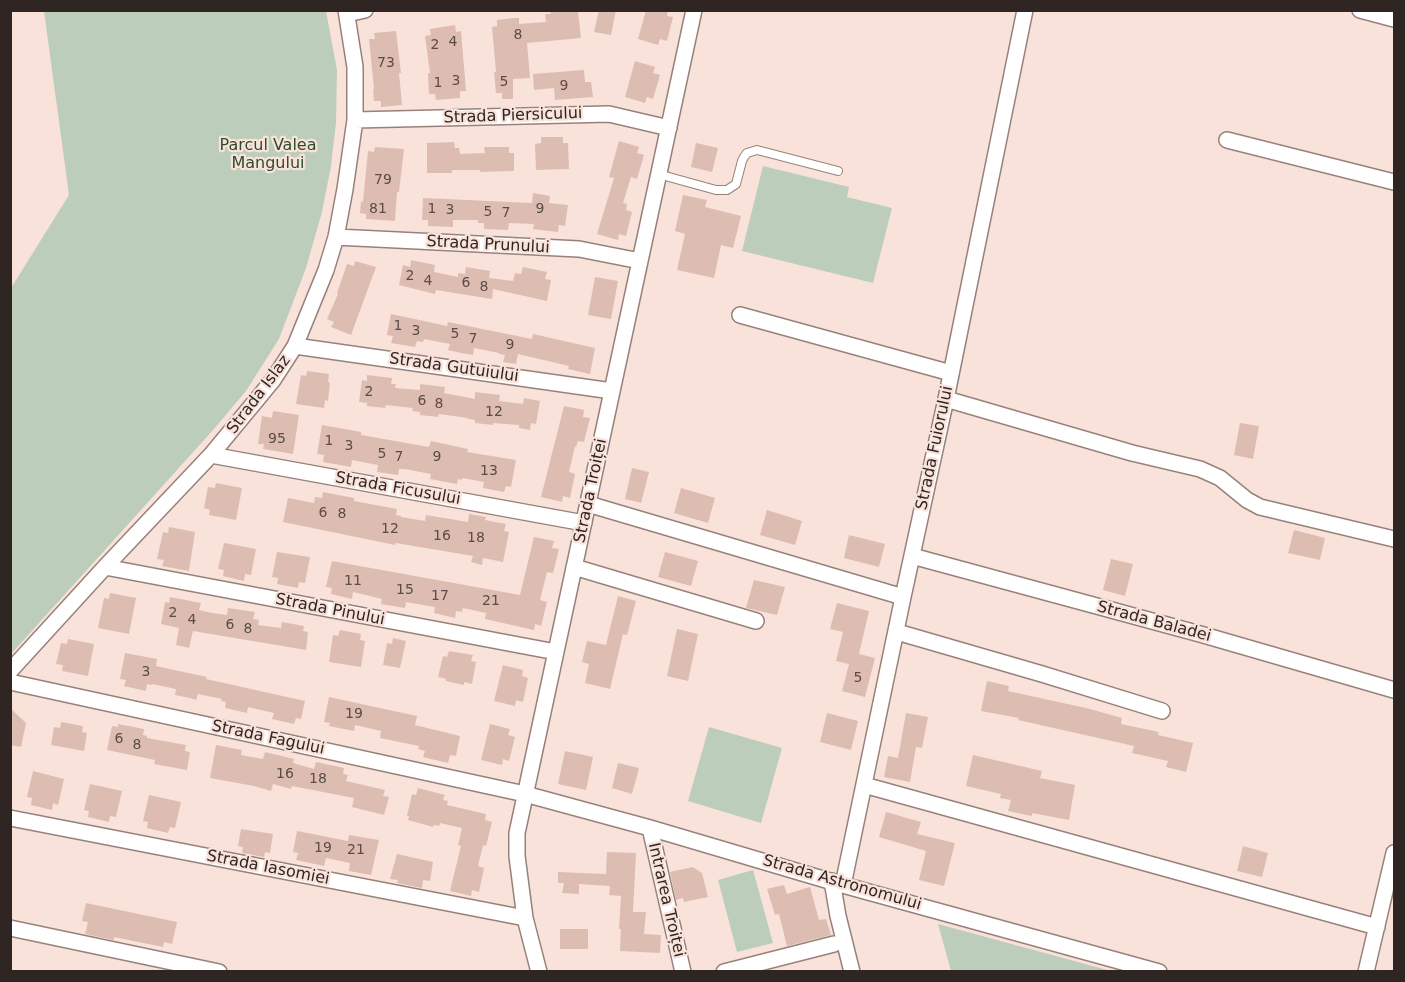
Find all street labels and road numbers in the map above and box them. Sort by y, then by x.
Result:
street label: Strada Piersicului [443,104,583,128]
street label: Strada Prunului [426,232,550,258]
street label: Strada Gutuiului [388,349,520,387]
street label: Strada Islaz [223,352,295,438]
street label: Strada Fuiorului [912,384,958,512]
street label: Strada Troiței [571,437,611,545]
street label: Strada Ficusului [334,469,462,509]
street label: Strada Pinului [274,590,386,630]
street label: Strada Baladei [1095,598,1213,646]
street label: Strada Fagului [210,717,326,759]
street label: Intrarea Troiței [643,841,689,959]
street label: Strada Iasomiei [205,847,331,889]
street label: Strada Astronomului [760,851,924,915]

